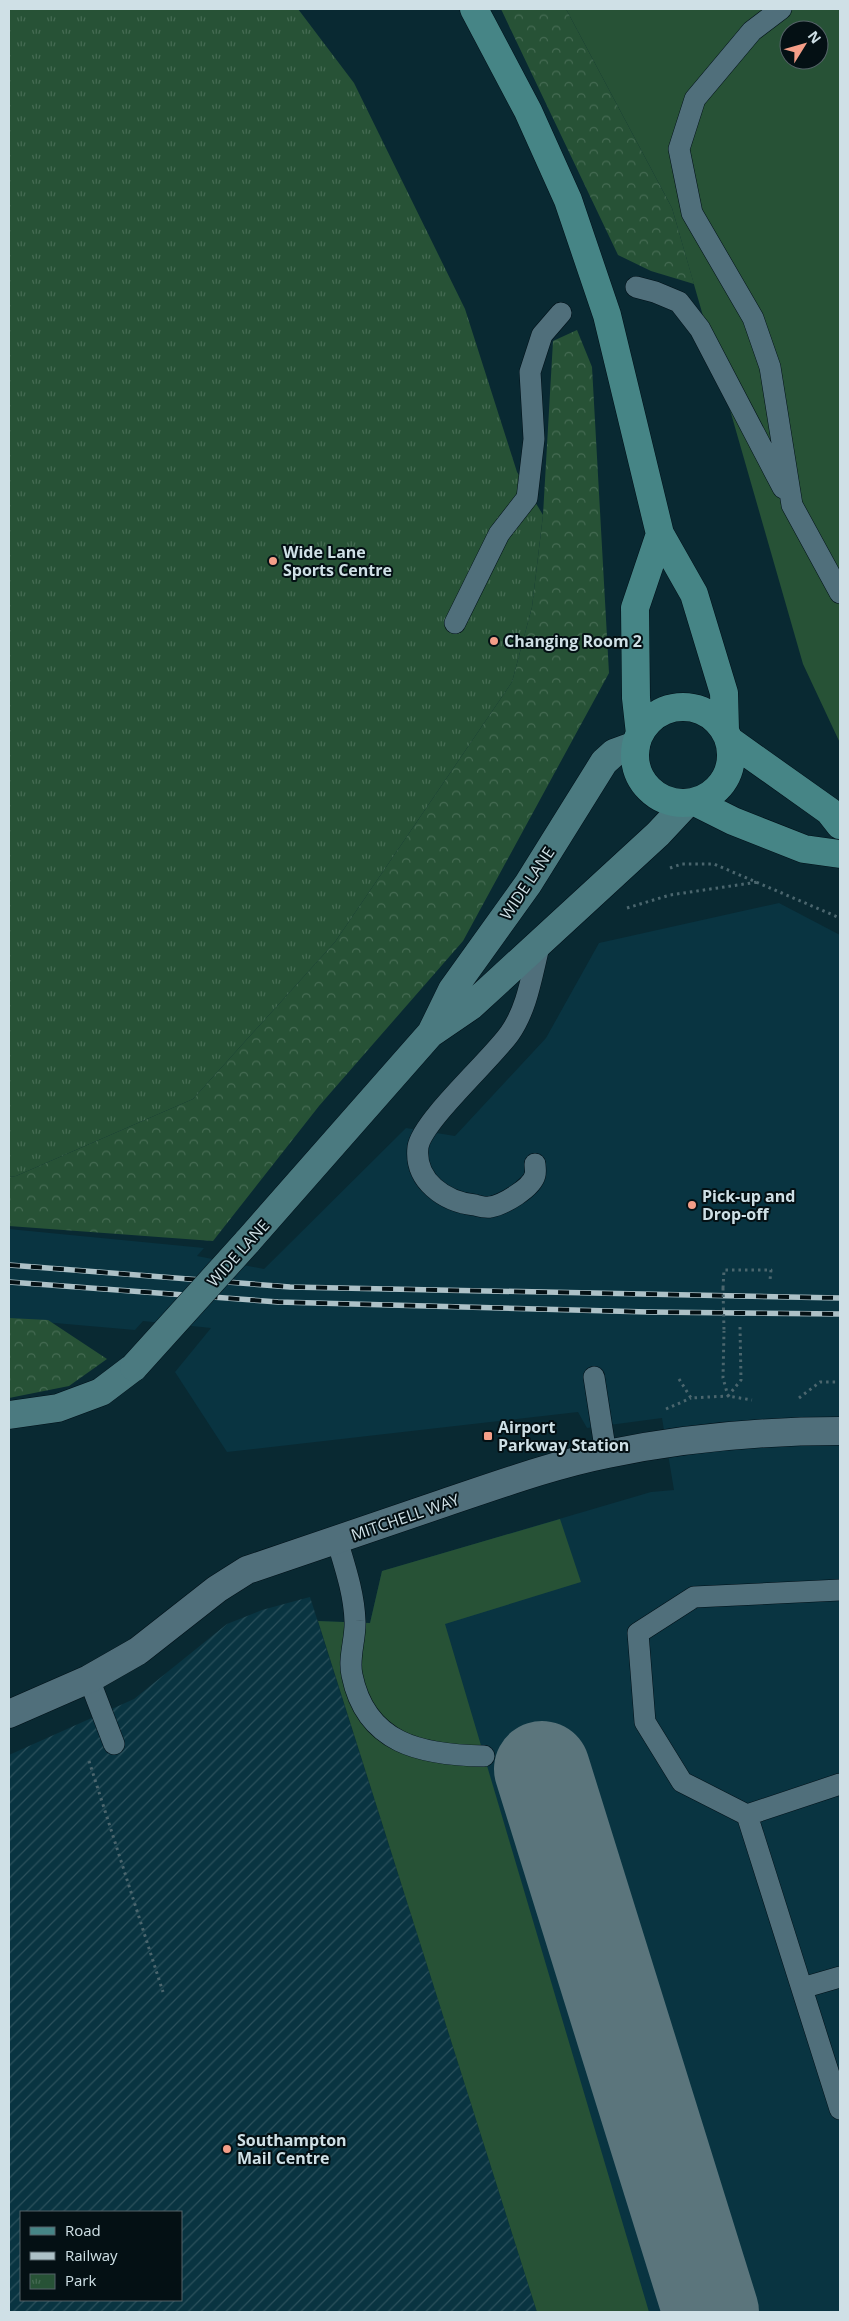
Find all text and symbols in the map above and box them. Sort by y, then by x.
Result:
north arrow [779,20,829,70]
text: N [804,27,826,47]
place label: Wide Lane Sports Centre [283,541,392,581]
marker: Wide Lane Sports Centre [267,555,279,567]
place label: Changing Room 2 [504,630,642,652]
marker: Changing Room 2 [488,635,500,647]
street label: WIDE LANE [495,842,559,924]
place label: Pick-up and Drop-off [702,1185,795,1225]
marker: Pick-up and Drop-off [686,1199,698,1211]
street label: WIDE LANE [202,1215,274,1291]
place label: Airport Parkway Station [498,1416,629,1456]
marker: Airport Parkway Station [482,1430,494,1442]
street label: MITCHELL WAY [348,1488,462,1546]
place label: Southampton Mail Centre [237,2129,347,2169]
marker: Southampton Mail Centre [221,2143,233,2155]
legend [20,2211,182,2301]
text: Road [65,2220,101,2240]
text: Railway [65,2245,118,2265]
text: Park [65,2270,96,2290]

